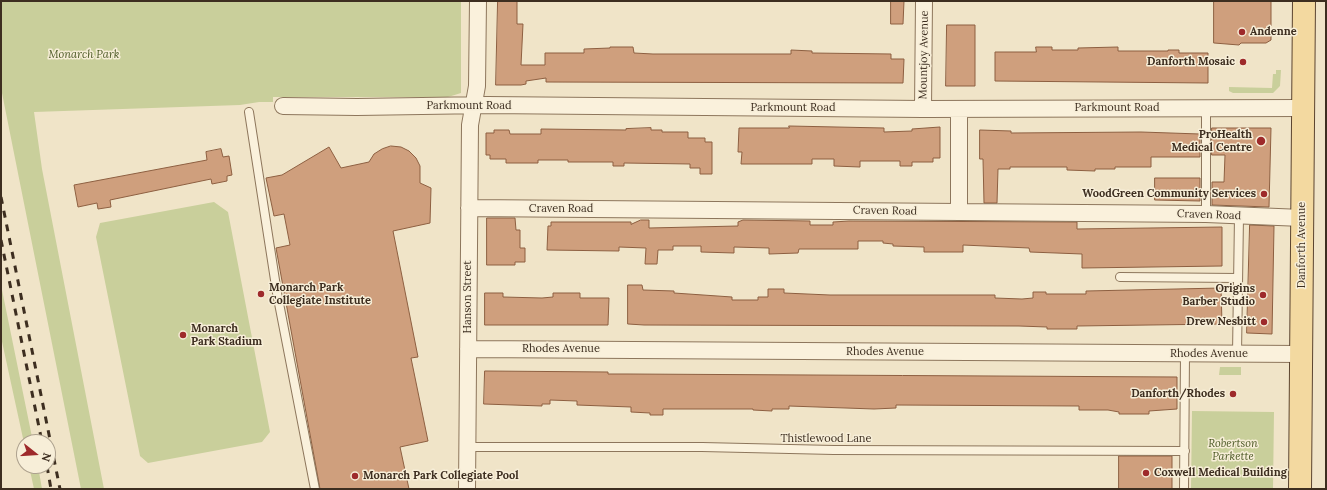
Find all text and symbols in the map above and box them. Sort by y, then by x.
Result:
street label: Mountjoy Avenue [917,10,931,100]
place label: Andenne [1250,25,1297,39]
marker: Andenne [1237,27,1247,37]
park label: Monarch Park [49,48,119,62]
place label: Danforth Mosaic [1147,55,1235,69]
marker: Danforth Mosaic [1238,57,1248,67]
street label: Parkmount Road [427,99,511,113]
street label: Parkmount Road [751,101,835,115]
street label: Parkmount Road [1075,101,1159,115]
place label: ProHealth Medical Centre [1172,128,1252,154]
marker: ProHealth Medical Centre [1255,135,1267,147]
place label: WoodGreen Community Services [1082,187,1256,201]
marker: WoodGreen Community Services [1259,189,1269,199]
street label: Craven Road [529,202,593,216]
street label: Danforth Avenue [1295,202,1309,288]
street label: Craven Road [853,204,917,218]
street label: Craven Road [1177,207,1241,223]
street label: Hanson Street [461,260,475,334]
place label: Monarch Park Collegiate Institute [269,281,371,307]
place label: Origins Barber Studio [1182,282,1255,308]
marker: Monarch Park Collegiate Institute [256,289,266,299]
marker: Origins Barber Studio [1258,290,1268,300]
place label: Drew Nesbitt [1186,315,1256,329]
marker: Drew Nesbitt [1259,317,1269,327]
place label: Monarch Park Stadium [191,322,262,348]
marker: Monarch Park Stadium [178,330,188,340]
street label: Rhodes Avenue [522,342,600,356]
street label: Rhodes Avenue [846,345,924,359]
street label: Rhodes Avenue [1170,347,1248,361]
place label: Danforth/Rhodes [1131,387,1225,401]
marker: Danforth/Rhodes [1228,389,1238,399]
street label: Thistlewood Lane [781,432,871,446]
north arrow [16,434,56,474]
park label: Robertson Parkette [1208,437,1258,463]
text: N [39,451,54,463]
place label: Coxwell Medical Building [1154,466,1287,480]
marker: Coxwell Medical Building [1141,468,1151,478]
place label: Monarch Park Collegiate Pool [363,469,519,483]
marker: Monarch Park Collegiate Pool [350,471,360,481]

